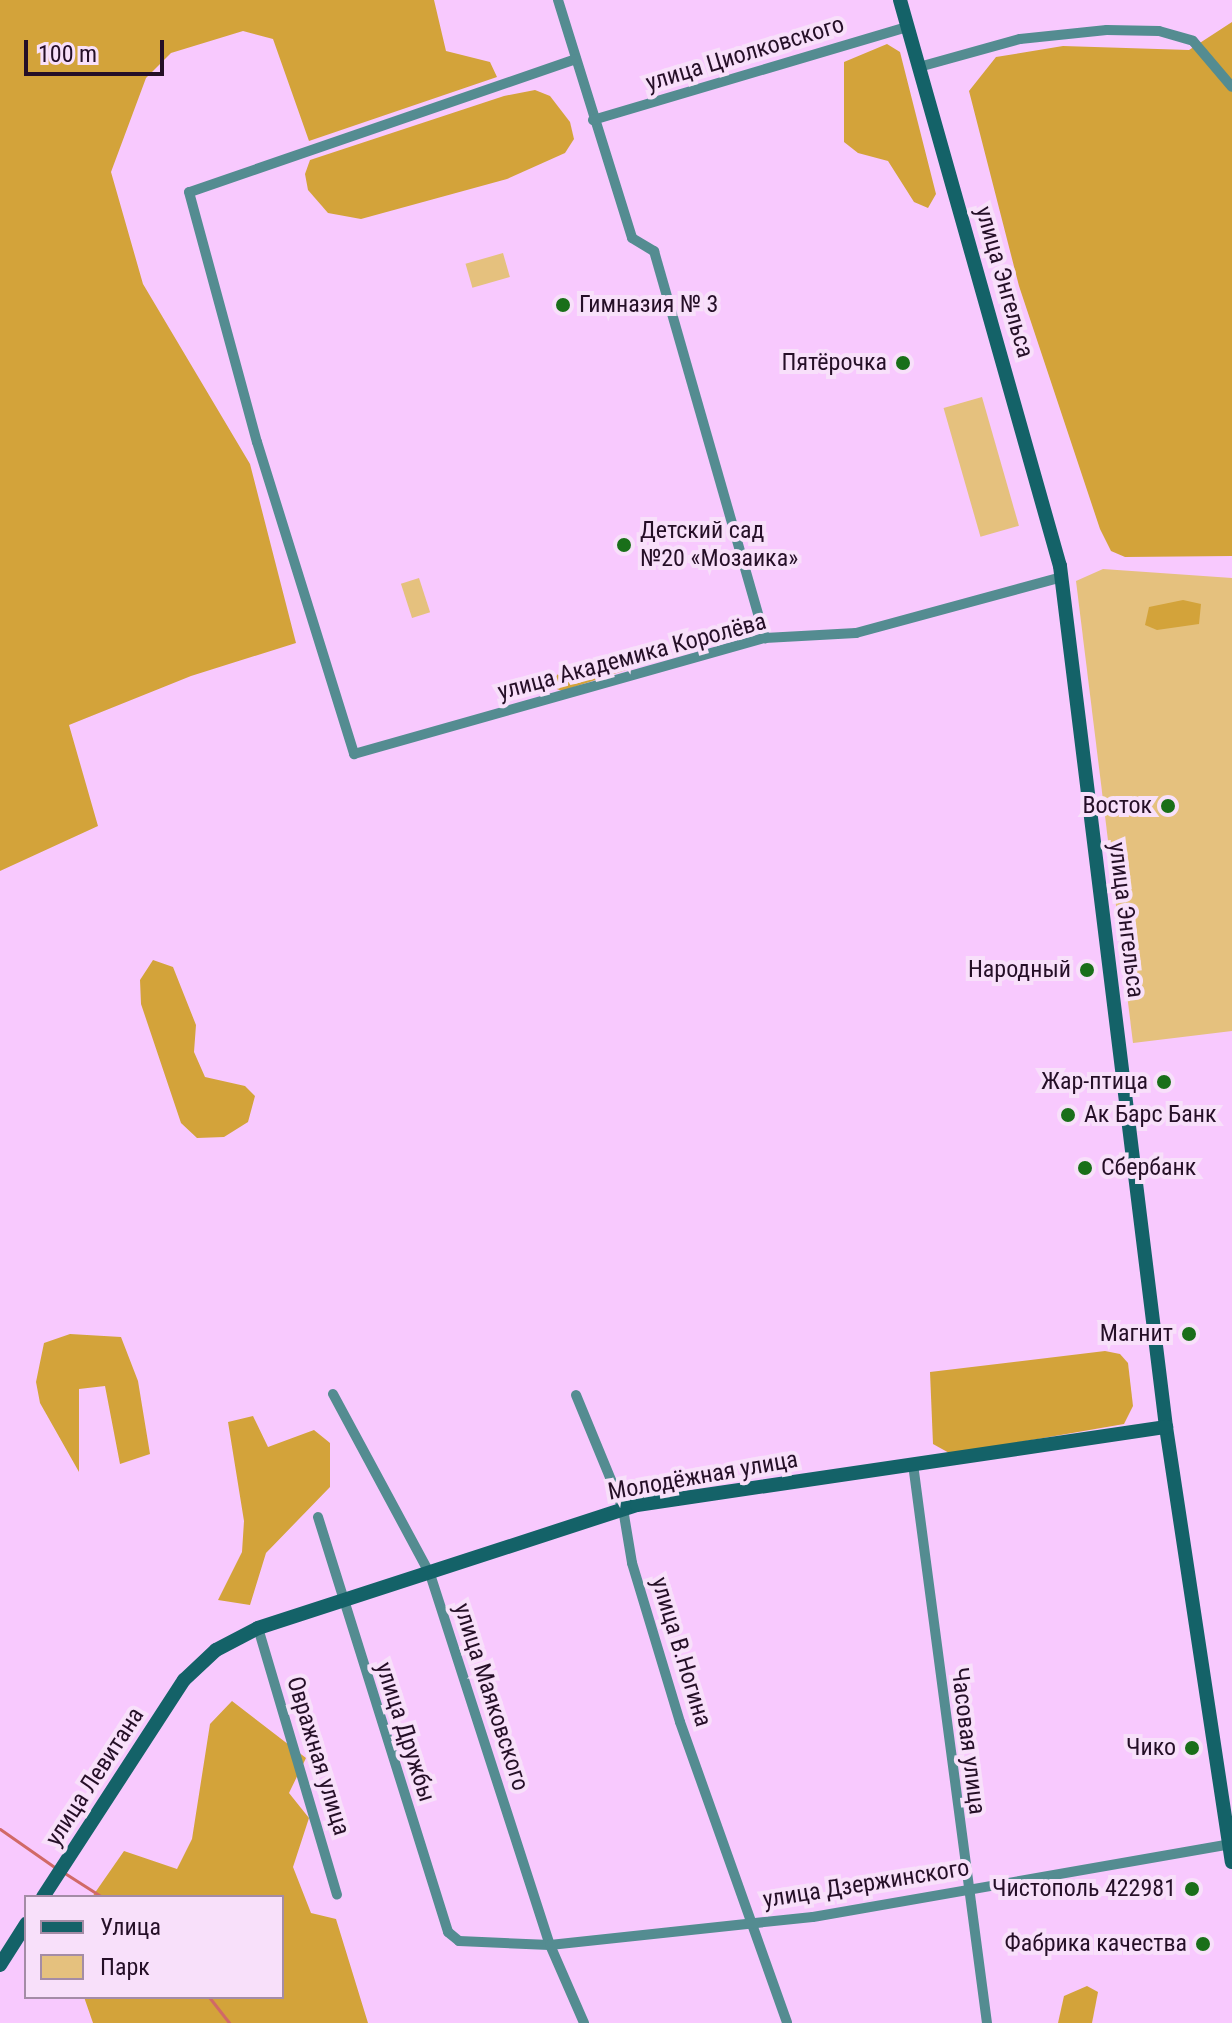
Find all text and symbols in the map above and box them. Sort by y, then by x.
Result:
street label: улица Циолковского [642,10,848,98]
scale bar [28,24,168,74]
text: 100 m [38,40,97,68]
street label: улица Энгельса [969,203,1039,361]
place label: Гимназия № 3 [579,291,718,319]
marker: Гимназия № 3 [554,296,572,314]
place label: Пятёрочка [782,349,887,377]
marker: Пятёрочка [894,354,912,372]
place label: Детский сад №20 «Мозаика» [640,517,798,573]
marker: Детский сад №20 «Мозаика» [615,536,633,554]
street label: улица Академика Королёва [495,607,769,707]
place label: Восток [1082,792,1152,820]
marker: Восток [1159,797,1177,815]
street label: улица Энгельса [1102,841,1150,999]
place label: Народный [968,956,1071,984]
marker: Народный [1078,961,1096,979]
place label: Жар-птица [1041,1068,1148,1096]
marker: Жар-птица [1155,1073,1173,1091]
place label: Ак Барс Банк [1084,1101,1216,1129]
marker: Ак Барс Банк [1059,1106,1077,1124]
place label: Сбербанк [1101,1154,1196,1182]
marker: Сбербанк [1076,1159,1094,1177]
place label: Магнит [1100,1320,1173,1348]
marker: Магнит [1180,1325,1198,1343]
street label: Молодёжная улица [606,1445,800,1507]
street label: улица В.Ногина [645,1574,717,1730]
street label: улица Маяковского [447,1600,535,1794]
street label: улица Дружбы [369,1659,441,1805]
street label: Часовая улица [945,1666,991,1816]
street label: Овражная улица [280,1673,356,1839]
street label: улица Левитана [40,1702,150,1852]
place label: Чико [1126,1734,1176,1762]
marker: Чико [1183,1739,1201,1757]
street label: улица Дзержинского [761,1853,971,1915]
place label: Чистополь 422981 [992,1875,1176,1903]
marker: Чистополь 422981 [1183,1880,1201,1898]
legend [24,1895,284,1999]
text: Улица [100,1913,161,1941]
place label: Фабрика качества [1005,1930,1187,1958]
marker: Фабрика качества [1194,1935,1212,1953]
text: Парк [100,1953,150,1981]

